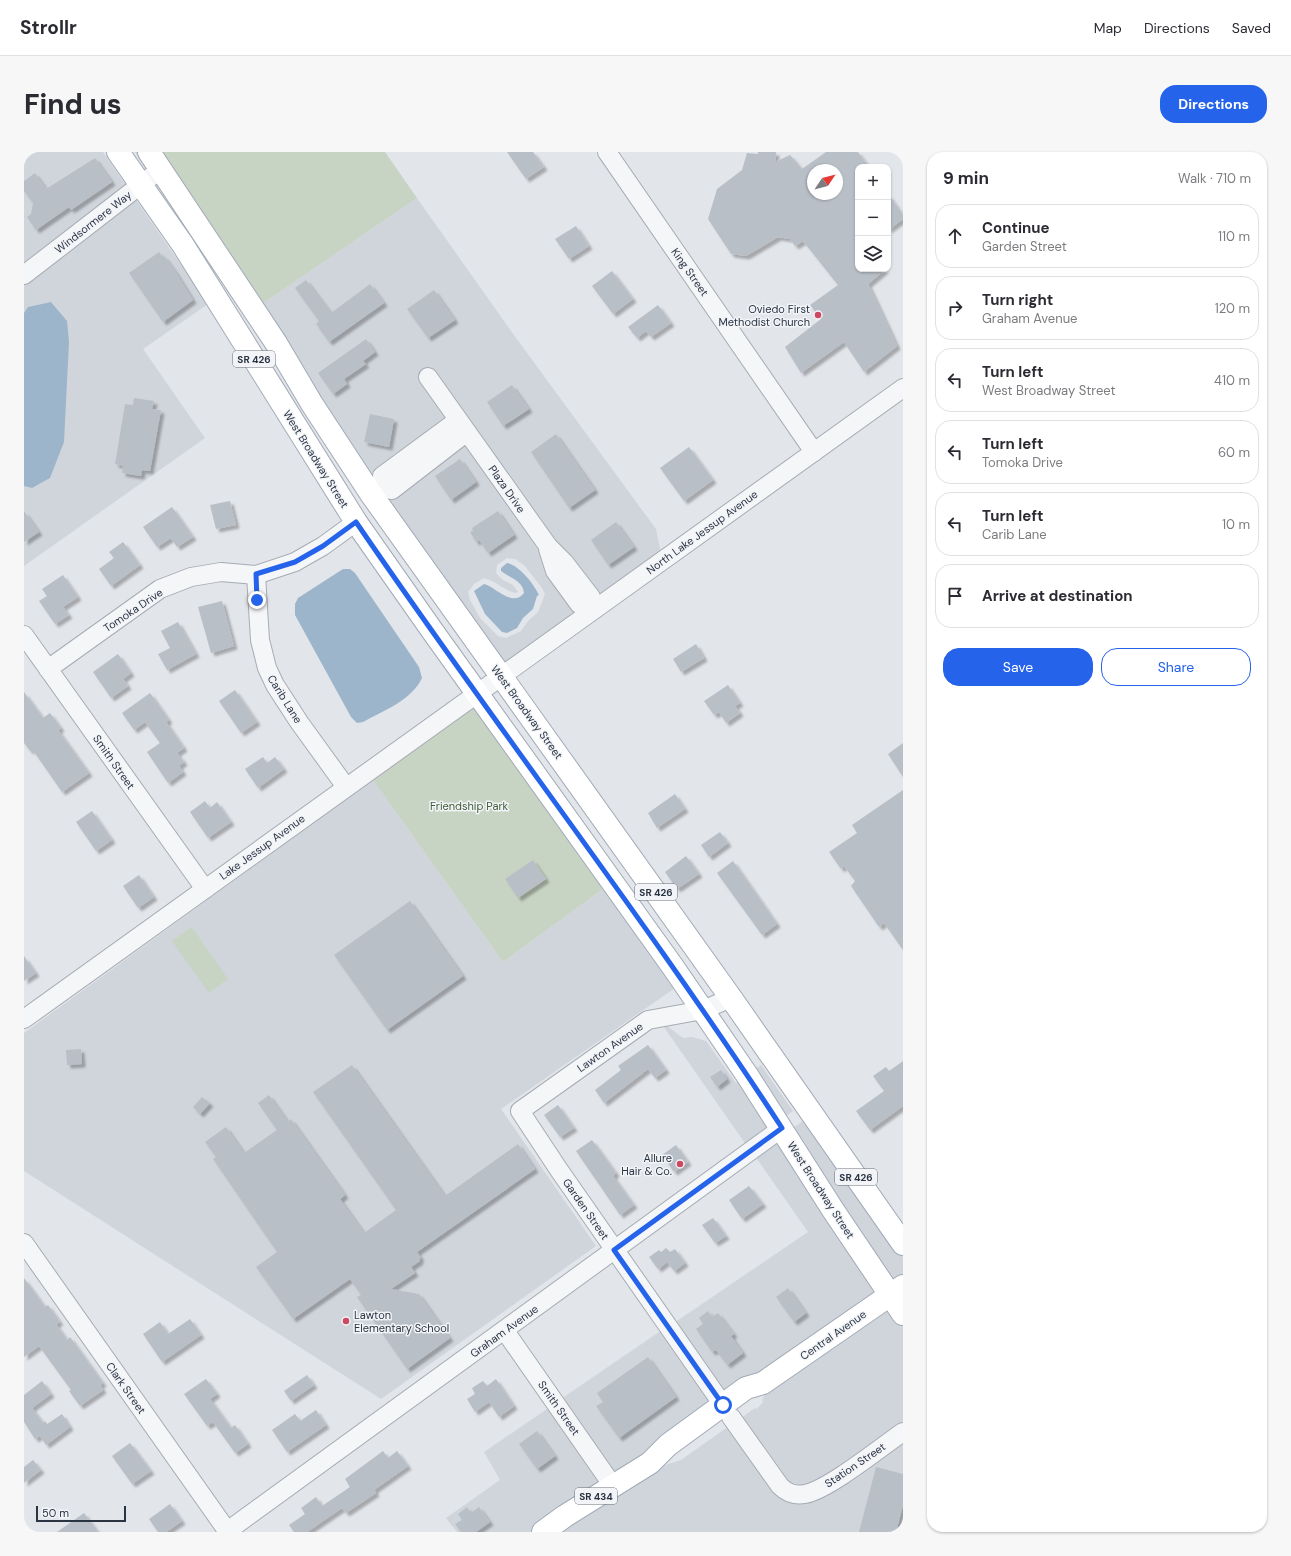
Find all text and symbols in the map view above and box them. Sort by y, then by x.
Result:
text: Strollr [20,15,77,40]
text: Map [1094,19,1122,37]
text: Directions [1144,19,1210,37]
text: Saved [1232,19,1271,37]
button: Directions [1160,85,1267,123]
text: Find us [24,86,122,123]
north arrow [807,164,843,200]
map controls [855,164,891,272]
button: + [855,164,891,200]
text: 9 min [943,167,989,189]
text: Walk · 710 m [1178,170,1251,187]
street label: Windsormere Way [52,188,134,256]
button: − [855,200,891,236]
text: Continue [982,218,1050,238]
icon: ahead [944,225,966,247]
text: 110 m [1218,228,1250,245]
button: layers [855,236,891,272]
text: Garden Street [982,238,1067,255]
street label: King Street [668,245,712,299]
text: Turn right [982,290,1053,310]
icon: right [944,297,966,319]
text: 120 m [1215,300,1250,317]
place label: Oviedo First Methodist Church [718,302,810,329]
marker: Oviedo First Methodist Church [813,310,823,320]
text: Graham Avenue [982,310,1078,327]
road number: SR 426 [233,351,275,367]
text: Turn left [982,362,1043,382]
icon: left [944,369,966,391]
text: 410 m [1214,372,1250,389]
text: West Broadway Street [982,382,1116,399]
street label: West Broadway Street [280,407,352,511]
text: Turn left [982,434,1043,454]
icon: left [944,441,966,463]
text: 60 m [1218,444,1250,461]
text: Tomoka Drive [982,454,1063,471]
street label: Plaza Drive [486,463,528,515]
street label: North Lake Jessup Avenue [644,487,760,577]
text: Turn left [982,506,1043,526]
icon: left [944,513,966,535]
text: 10 m [1222,516,1250,533]
text: Carib Lane [982,526,1047,543]
street label: Tomoka Drive [101,585,165,635]
icon: arrive [944,585,966,607]
text: Arrive at destination [982,586,1133,606]
route end [248,591,266,609]
button: Save [943,648,1093,686]
button: Share [1101,648,1251,686]
street label: West Broadway Street [488,662,566,762]
street label: Carib Lane [265,672,305,726]
street label: Smith Street [90,732,138,792]
park label: Friendship Park [430,799,508,813]
street label: Lake Jessup Avenue [216,811,308,883]
road number: SR 426 [635,884,677,900]
street label: Lawton Avenue [574,1019,646,1075]
street label: West Broadway Street [784,1139,858,1241]
place label: Allure Hair & Co. [621,1151,672,1178]
marker: Allure Hair & Co. [675,1159,685,1169]
road number: SR 426 [835,1169,877,1185]
street label: Garden Street [560,1176,612,1242]
street label: Graham Avenue [467,1302,541,1360]
street label: Central Avenue [797,1307,869,1363]
place label: Lawton Elementary School [354,1308,449,1335]
marker: Lawton Elementary School [341,1316,351,1326]
street label: Clark Street [103,1359,149,1417]
street label: Smith Street [535,1378,583,1438]
route start [714,1396,732,1414]
street label: Station Street [822,1440,888,1490]
road number: SR 434 [575,1488,617,1504]
scale bar [36,1504,126,1523]
text: 50 m [42,1506,69,1520]

